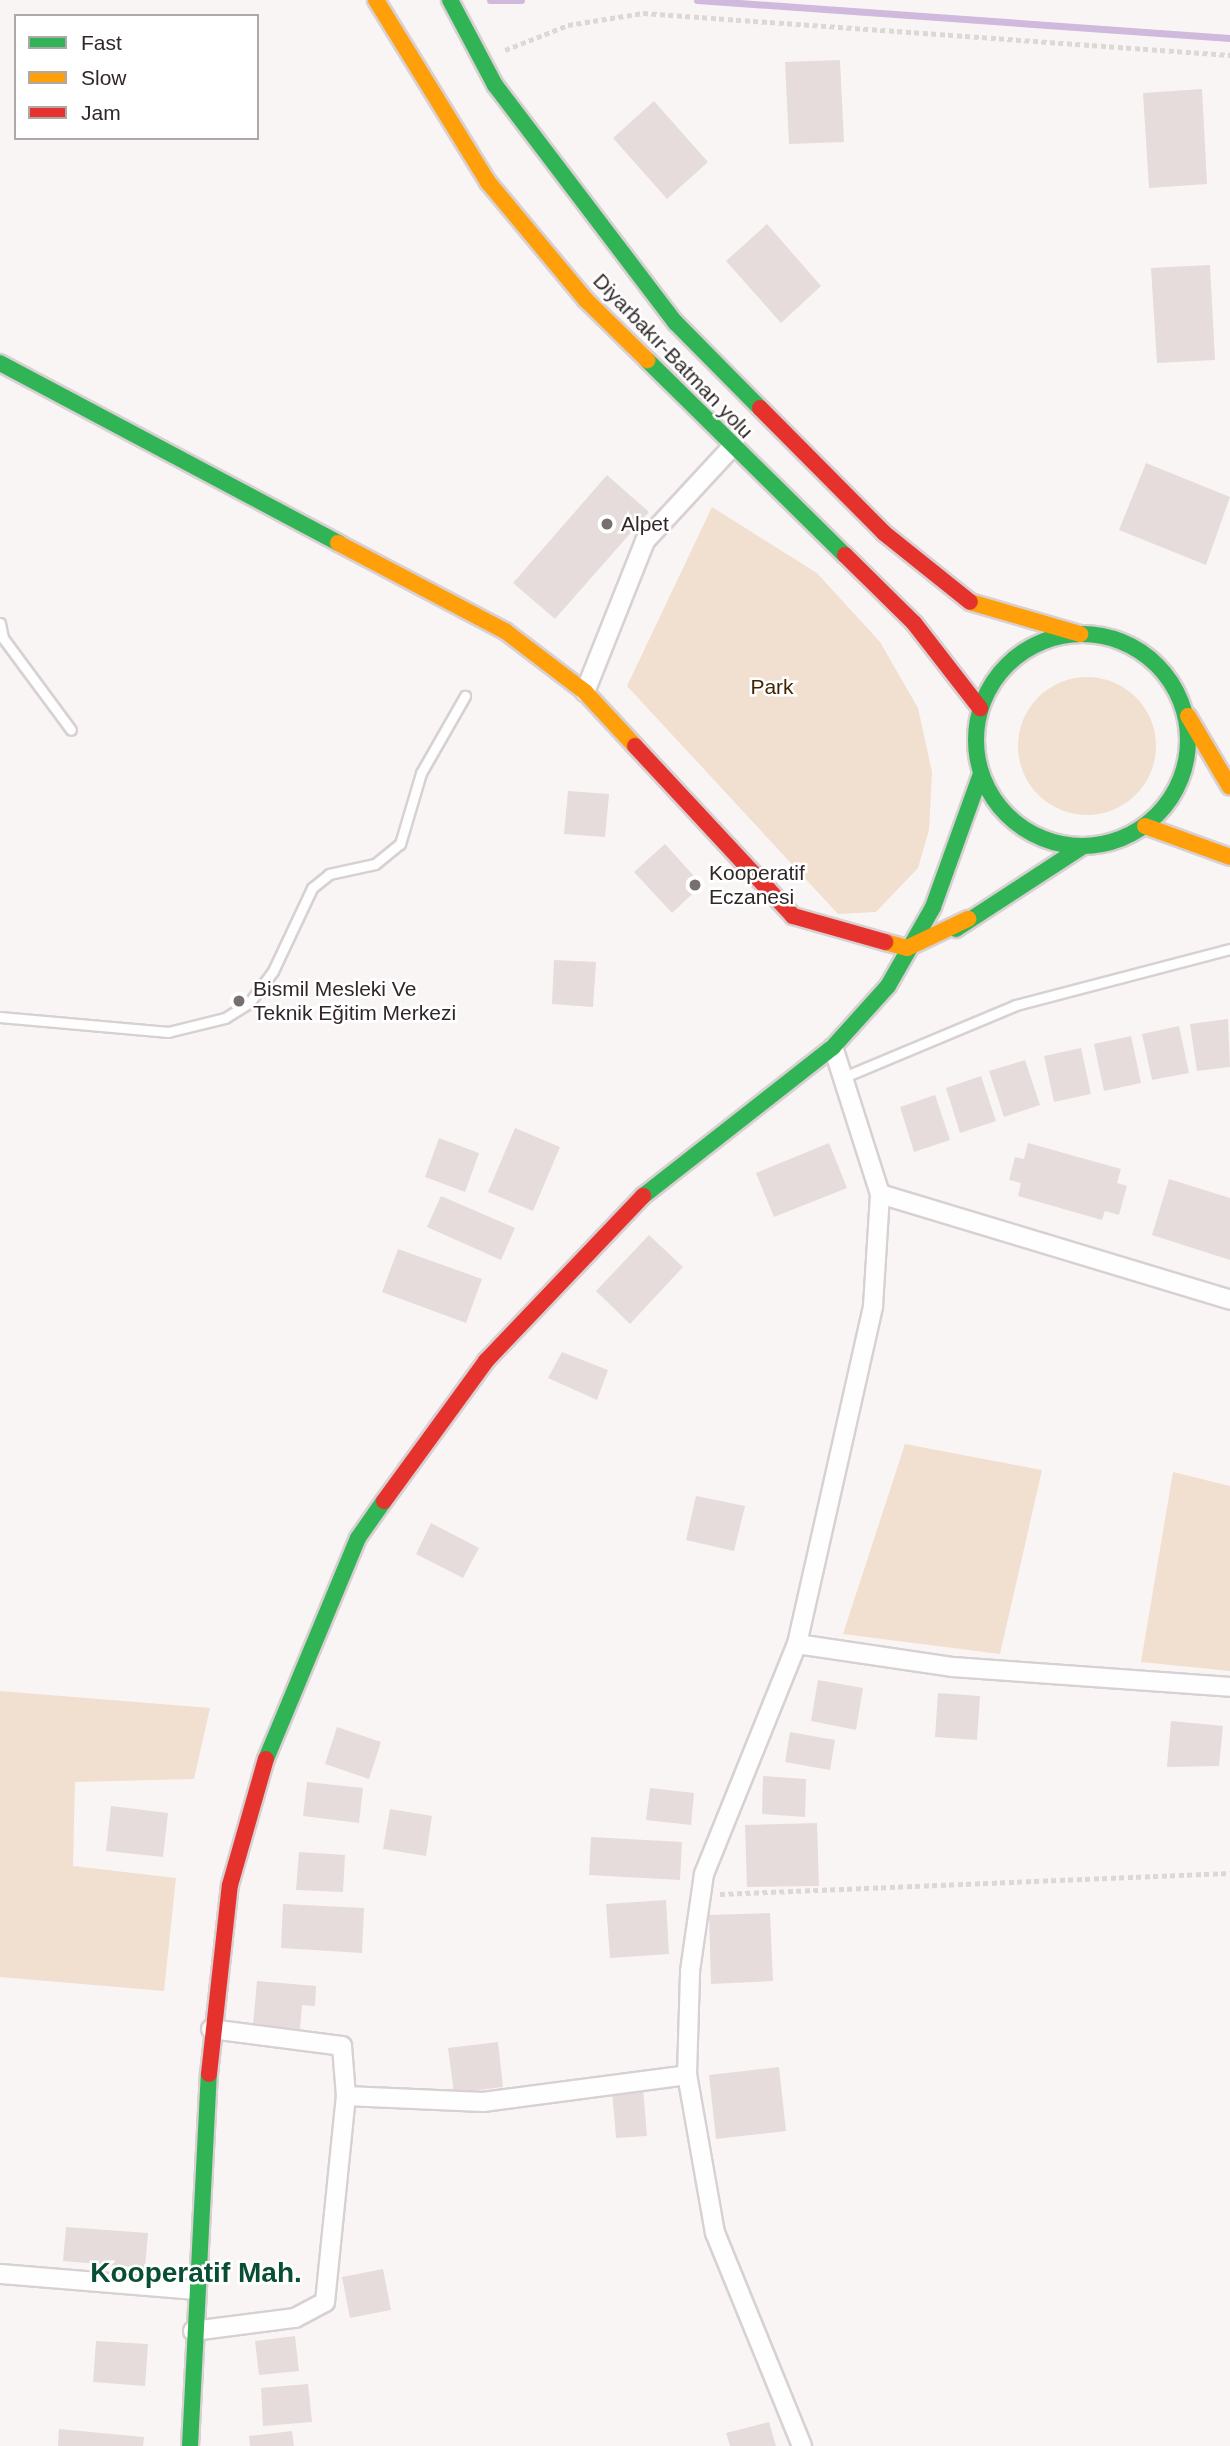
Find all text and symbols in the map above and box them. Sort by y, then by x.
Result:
legend [14,14,259,140]
text: Fast [81,31,122,54]
text: Slow [81,66,127,89]
text: Jam [81,101,121,124]
street label: Diyarbakır-Batman yolu [588,268,758,444]
place label: Alpet [621,511,669,537]
marker: Alpet [599,516,615,532]
park label: Park [750,674,794,700]
place label: Kooperatif Eczanesi [709,860,805,910]
marker: Kooperatif Eczanesi [687,877,703,893]
place label: Bismil Mesleki Ve Teknik Eğitim Merkezi [253,976,456,1026]
marker: Bismil Mesleki Ve Teknik Eğitim Merkezi [231,993,247,1009]
district label: Kooperatif Mah. [90,2256,302,2290]

